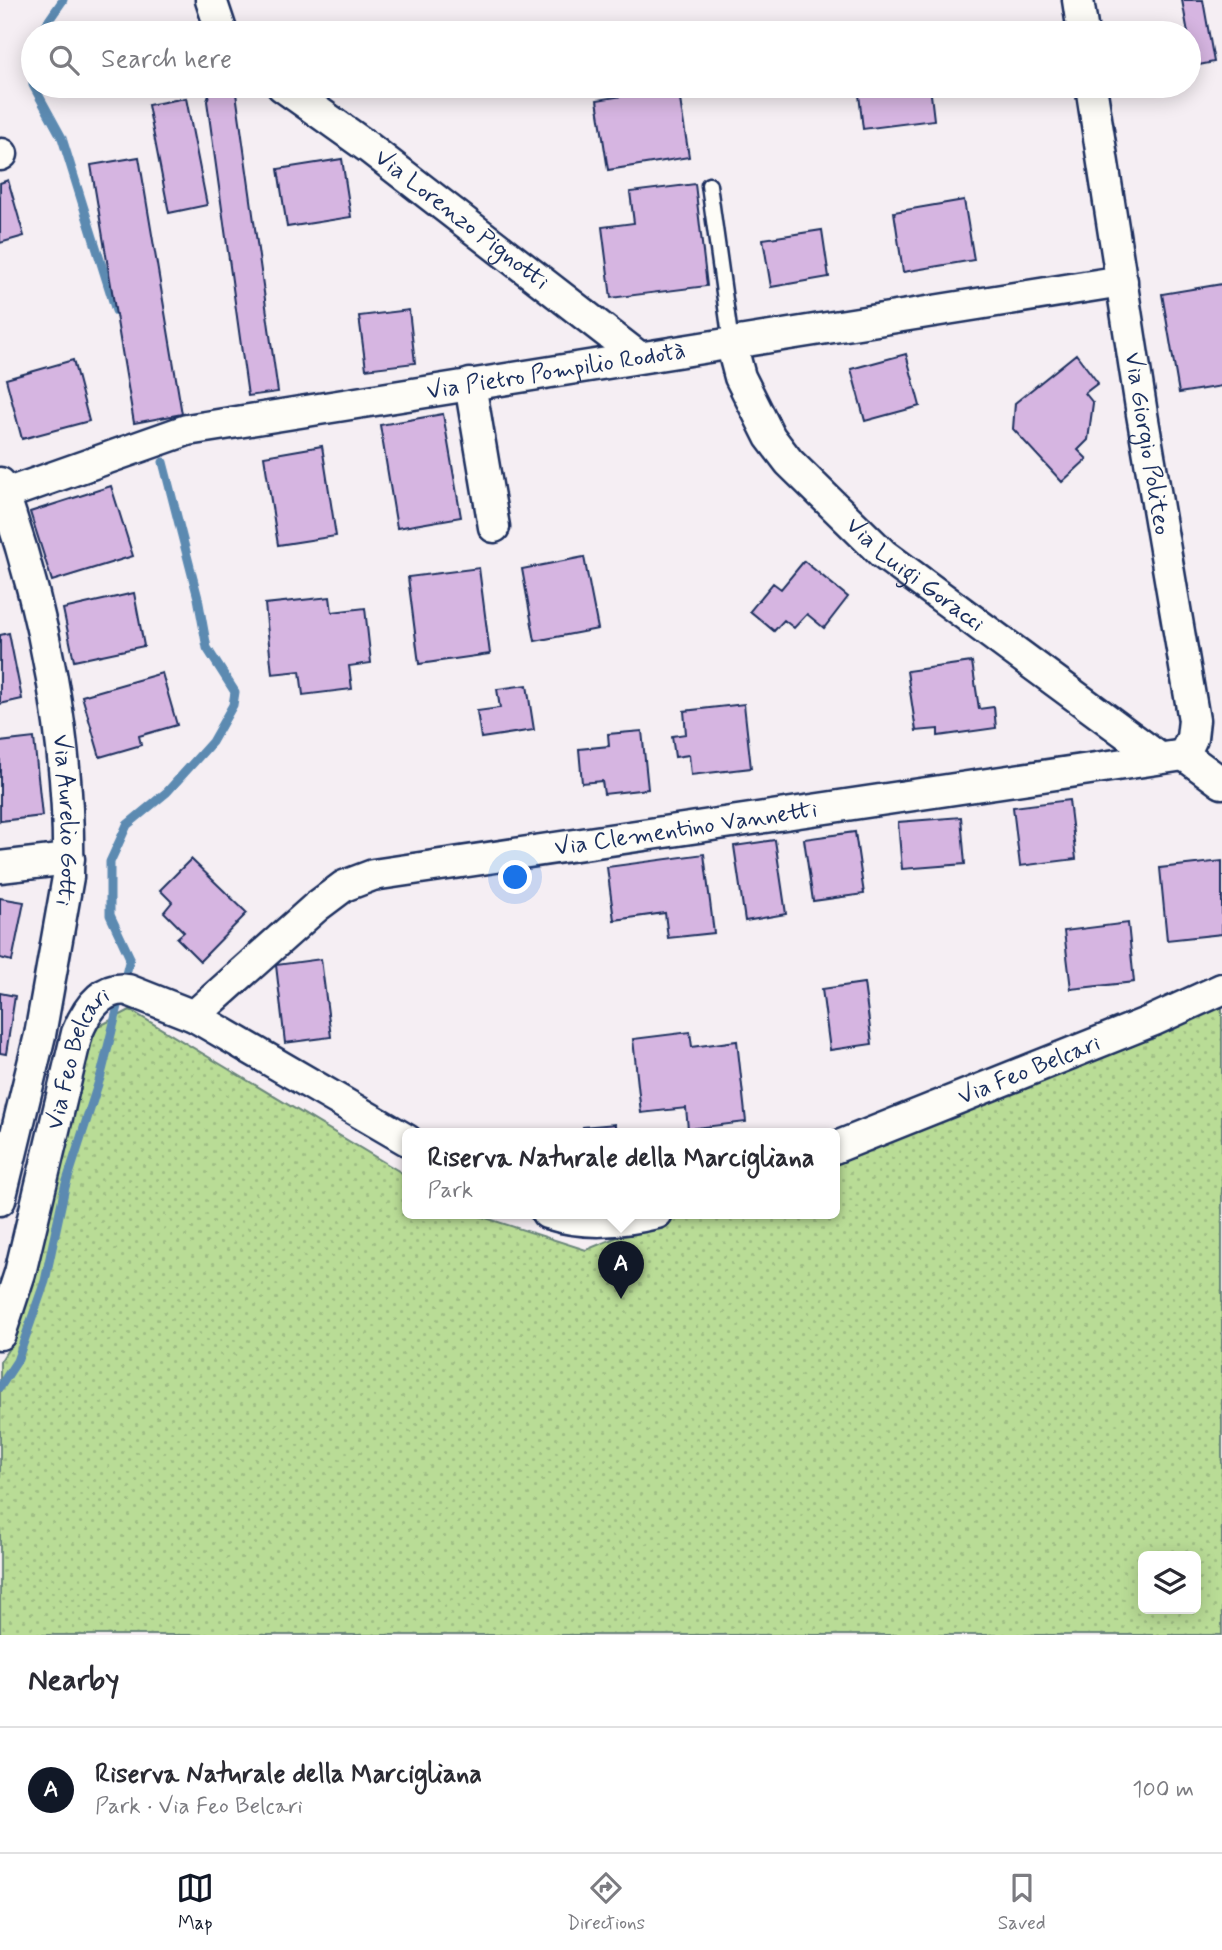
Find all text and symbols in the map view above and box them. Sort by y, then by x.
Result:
search box [21,21,1201,98]
icon: search [45,41,83,79]
text: Search here [101,43,232,77]
street label: Via Lorenzo Pignotti [368,142,555,297]
street label: Via Pietro Pompilio Rodotà [424,335,688,407]
street label: Via Giorgio Politeo [1117,350,1178,537]
street label: Via Luigi Goracci [839,510,991,639]
street label: Via Aurelio Gotti [45,733,84,908]
street label: Via Clementino Vannetti [552,794,819,863]
your location [498,860,532,894]
street label: Via Feo Belcari [39,979,115,1133]
street label: Via Feo Belcari [953,1028,1105,1112]
popup [402,1128,840,1219]
text: Riserva Naturale della Marcigliana [427,1142,815,1176]
text: Park [427,1176,473,1206]
pin: A [598,1241,644,1299]
map controls [1138,1551,1201,1614]
button: layers [1138,1551,1201,1614]
text: Nearby [28,1661,119,1700]
text: Riserva Naturale della Marcigliana [95,1758,482,1792]
text: A [43,1775,59,1805]
text: 100 m [1132,1775,1194,1805]
text: Park · Via Feo Belcari [95,1792,303,1822]
tab: Map [176,1869,214,1936]
tab: Directions [567,1869,645,1936]
tab: Saved [998,1869,1046,1936]

